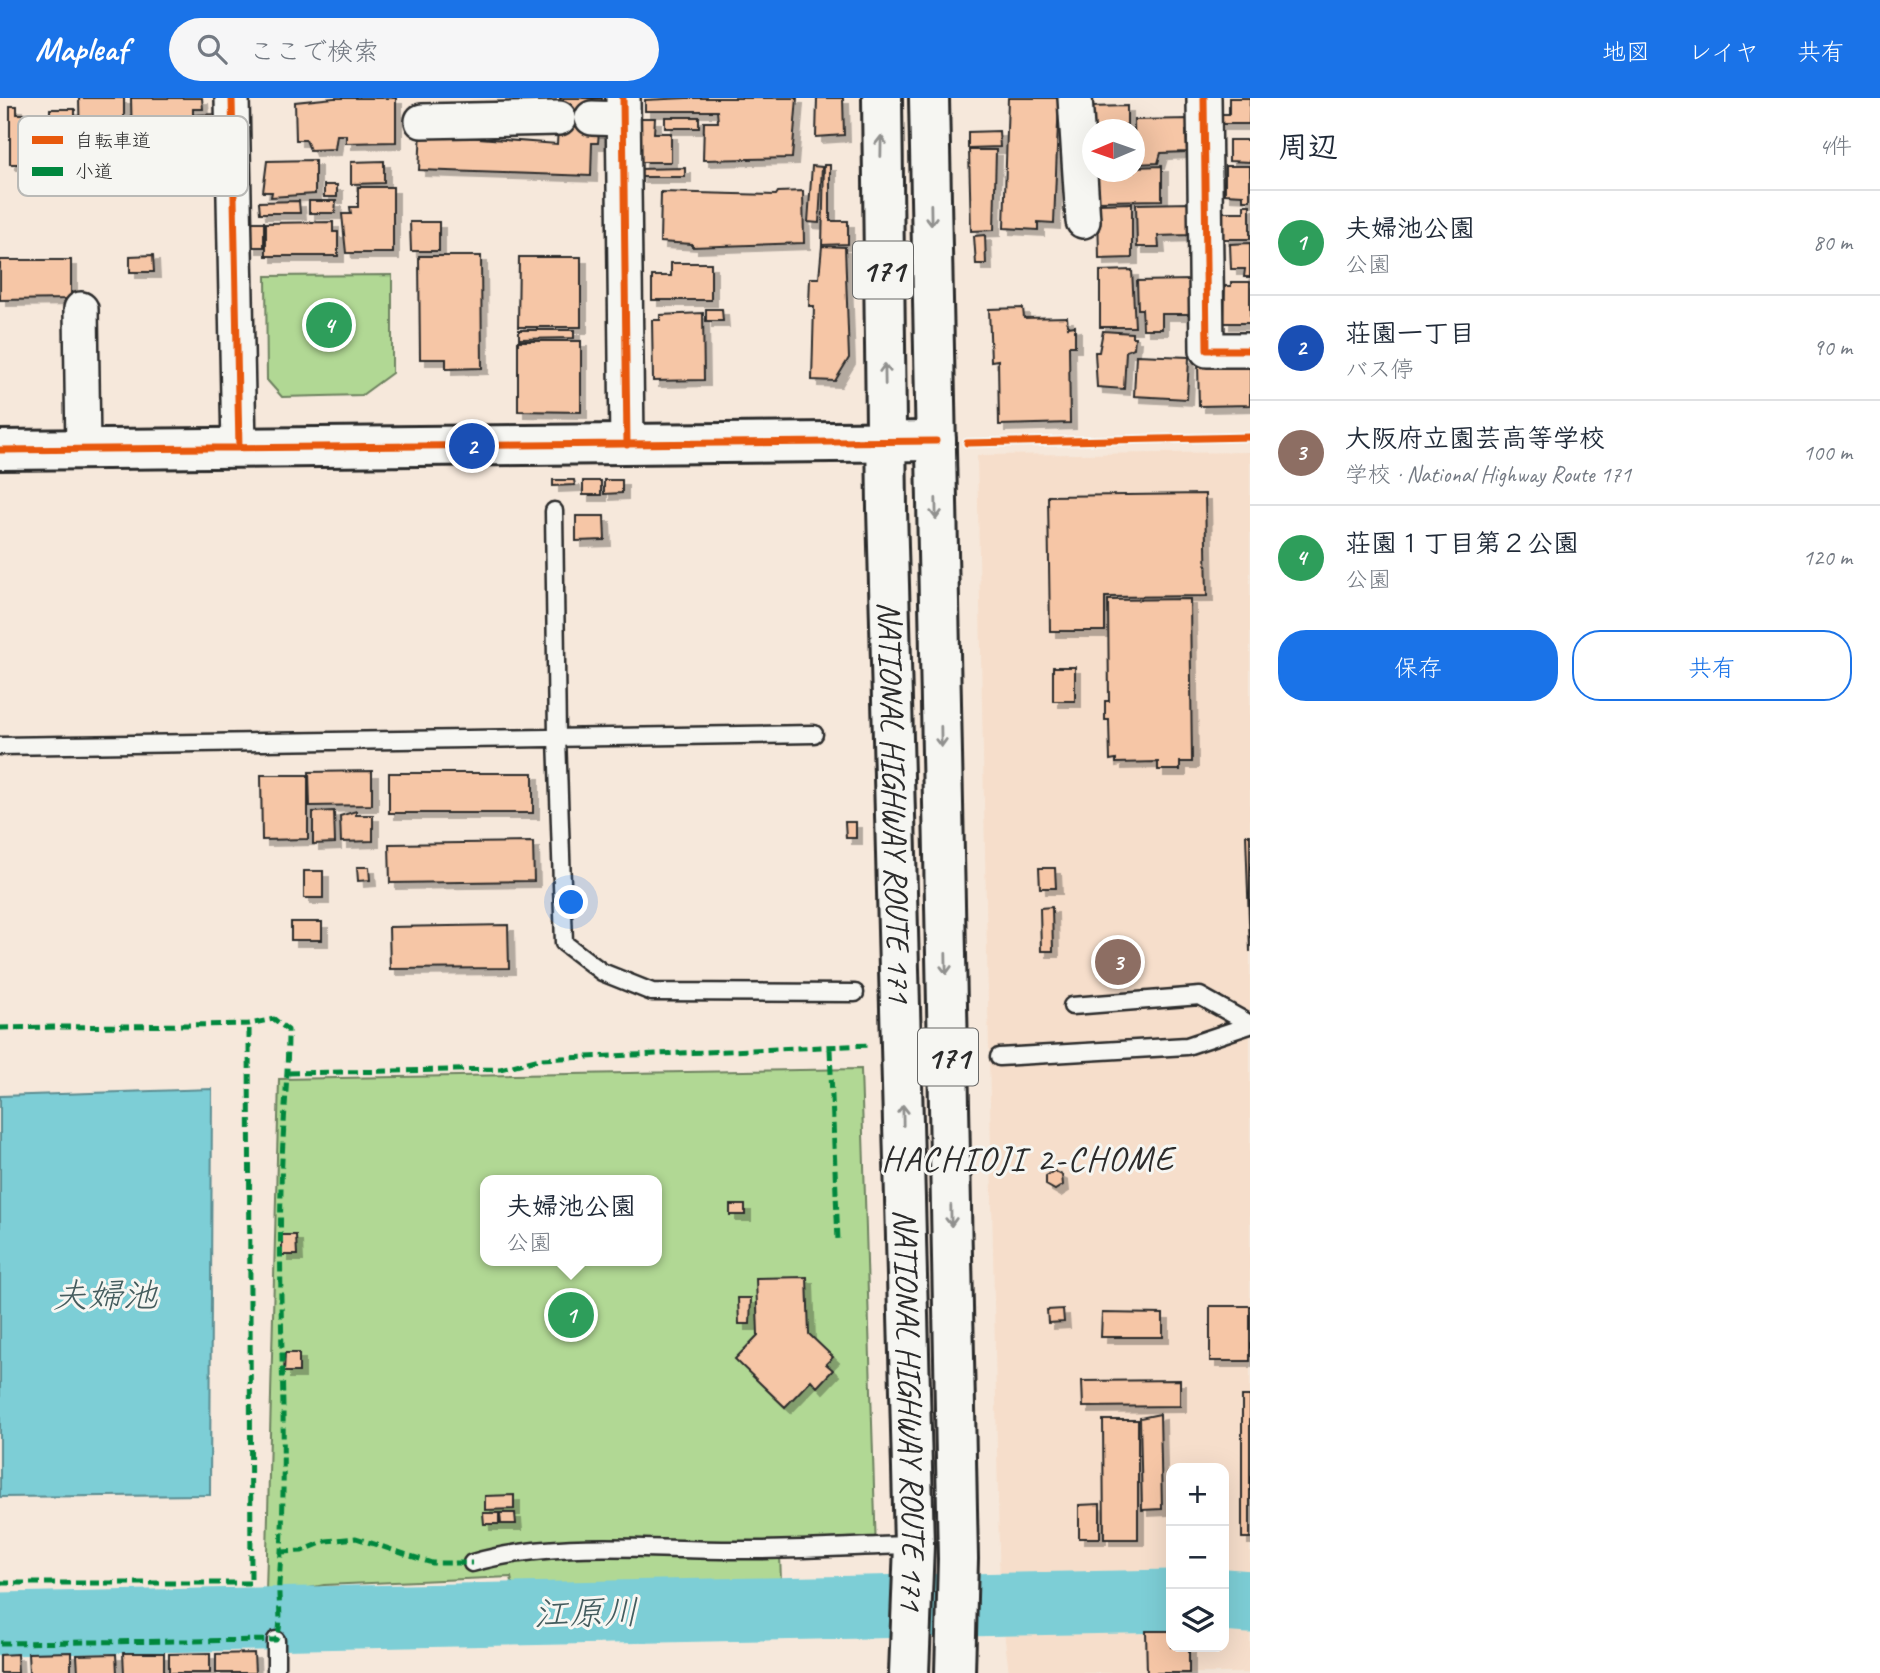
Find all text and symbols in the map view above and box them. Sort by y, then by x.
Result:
search box [169,18,659,81]
text: Mapleaf [35,28,127,70]
icon: search [193,30,231,68]
text: ここで検索 [249,35,379,68]
text: 地図 [1602,37,1650,67]
text: レイヤ [1688,37,1759,67]
text: 共有 [1797,37,1845,67]
legend [18,116,248,196]
north arrow [1082,119,1145,182]
text: 周辺 [1278,128,1338,166]
text: 自転車道 [75,129,151,153]
text: 4件 [1819,132,1852,161]
one-way arrow [875,135,888,158]
text: 小道 [75,160,113,184]
one-way arrow [925,203,938,226]
text: 夫婦池公園 [1345,212,1475,245]
text: 1 [1296,228,1306,257]
text: 80 m [1813,228,1852,257]
road number: 171 [853,242,913,299]
text: 公園 [1345,250,1391,279]
pin: 4 [306,299,352,351]
text: 荘園一丁目 [1345,317,1475,350]
text: 2 [1296,333,1306,362]
text: 90 m [1813,333,1852,362]
text: バス停 [1345,355,1414,384]
one-way arrow [878,362,892,385]
pin: 2 [449,420,495,472]
text: 大阪府立園芸高等学校 [1345,422,1605,455]
text: 3 [1296,438,1306,467]
text: 100 m [1803,438,1852,467]
text: 学校 · National Highway Route 171 [1345,460,1631,489]
one-way arrow [930,497,943,520]
text: 荘園１丁目第２公園 [1345,527,1579,560]
text: 4 [1296,543,1306,572]
text: 120 m [1803,543,1852,572]
text: 公園 [1345,565,1391,594]
street label: NATIONAL HIGHWAY ROUTE 171 [868,601,921,1005]
button: 保存 [1278,630,1558,701]
button: 共有 [1572,630,1852,701]
one-way arrow [934,725,948,748]
your location [554,885,588,919]
pin: 3 [1095,936,1141,988]
one-way arrow [939,952,952,975]
road number: 171 [918,1028,978,1086]
one-way arrow [896,1104,910,1127]
district label: HACHIOJI 2-CHOME [881,1136,1177,1181]
popup [480,1175,662,1266]
text: 夫婦池公園 [506,1190,636,1223]
one-way arrow [944,1204,958,1227]
street label: NATIONAL HIGHWAY ROUTE 171 [884,1209,935,1613]
text: 公園 [506,1228,552,1257]
water label: 夫婦池 [52,1273,158,1318]
pin: 1 [548,1289,594,1341]
map controls [1166,1463,1229,1652]
button: + [1166,1463,1229,1526]
button: − [1166,1526,1229,1589]
button: layers [1166,1589,1229,1652]
water label: 江原川 [533,1590,639,1636]

